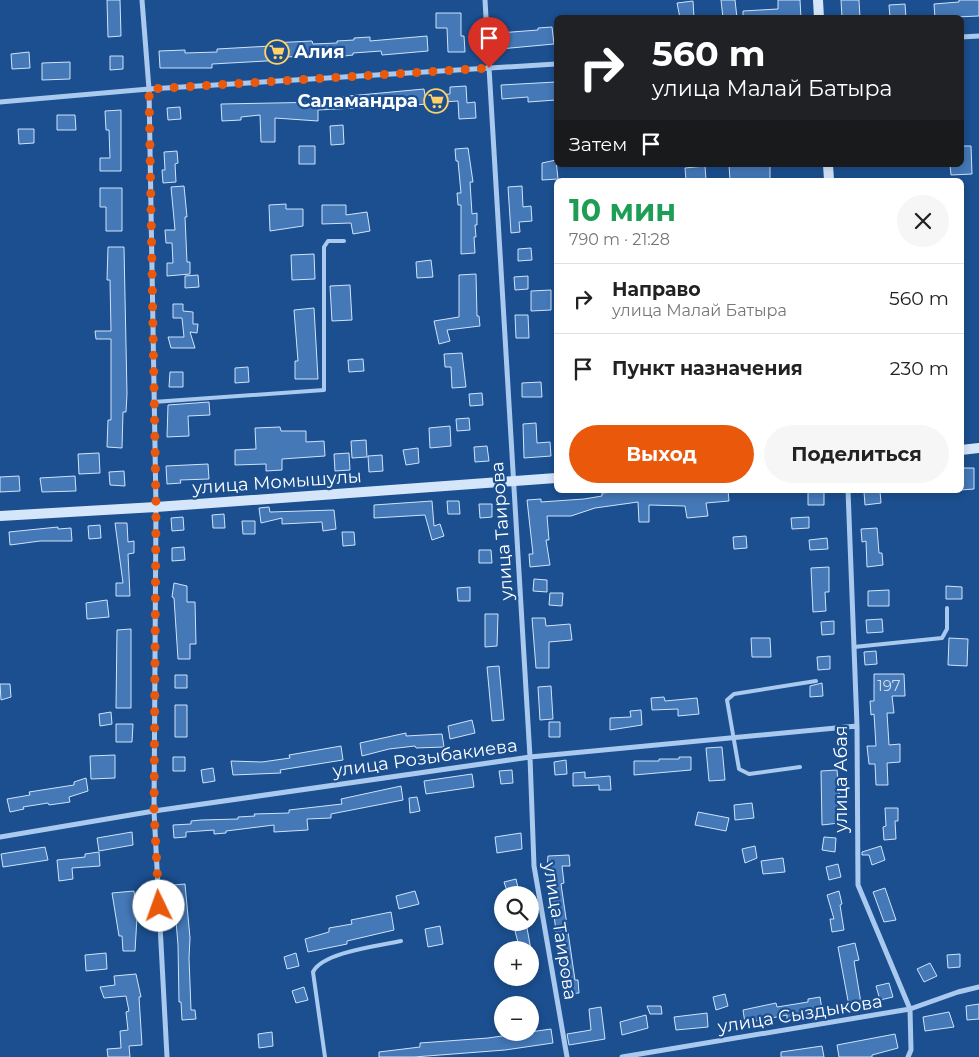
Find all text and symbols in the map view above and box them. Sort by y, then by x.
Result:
pin [468,17,510,68]
icon: arrive [475,24,503,52]
text: 560 m [652,32,766,75]
icon: right [569,35,634,100]
supermarket icon: Алия [264,39,290,65]
place label: Алия [294,41,345,63]
text: улица Малай Батыра [652,75,892,102]
supermarket icon: Саламандра [423,88,449,114]
place label: Саламандра [297,90,418,112]
icon: arrive [637,130,665,158]
text: Затем [569,133,627,156]
text: 10 мин [569,192,676,229]
button: close [897,195,949,247]
text: 790 m · 21:28 [569,230,670,249]
text: Направо [612,278,701,301]
icon: right [569,285,597,313]
text: 560 m [889,287,949,310]
text: улица Малай Батыра [612,301,787,320]
icon: arrive [569,355,597,383]
text: Пункт назначения [612,357,803,380]
text: 230 m [890,357,949,380]
button: Выход [569,425,754,483]
button: Поделиться [764,425,949,483]
street label: улица Таирова [486,461,518,602]
street label: улица Момышулы [190,465,363,499]
house number: 197 [877,676,901,695]
street label: улица Абая [830,725,852,834]
street label: улица Розыбакиева [330,734,519,782]
street label: улица Таирова [538,860,582,1001]
position arrow [132,879,184,931]
map controls [494,886,539,1041]
button: search [494,886,539,931]
button: + [494,941,539,986]
street label: улица Сыздыкова [715,990,884,1038]
button: − [494,996,539,1041]

